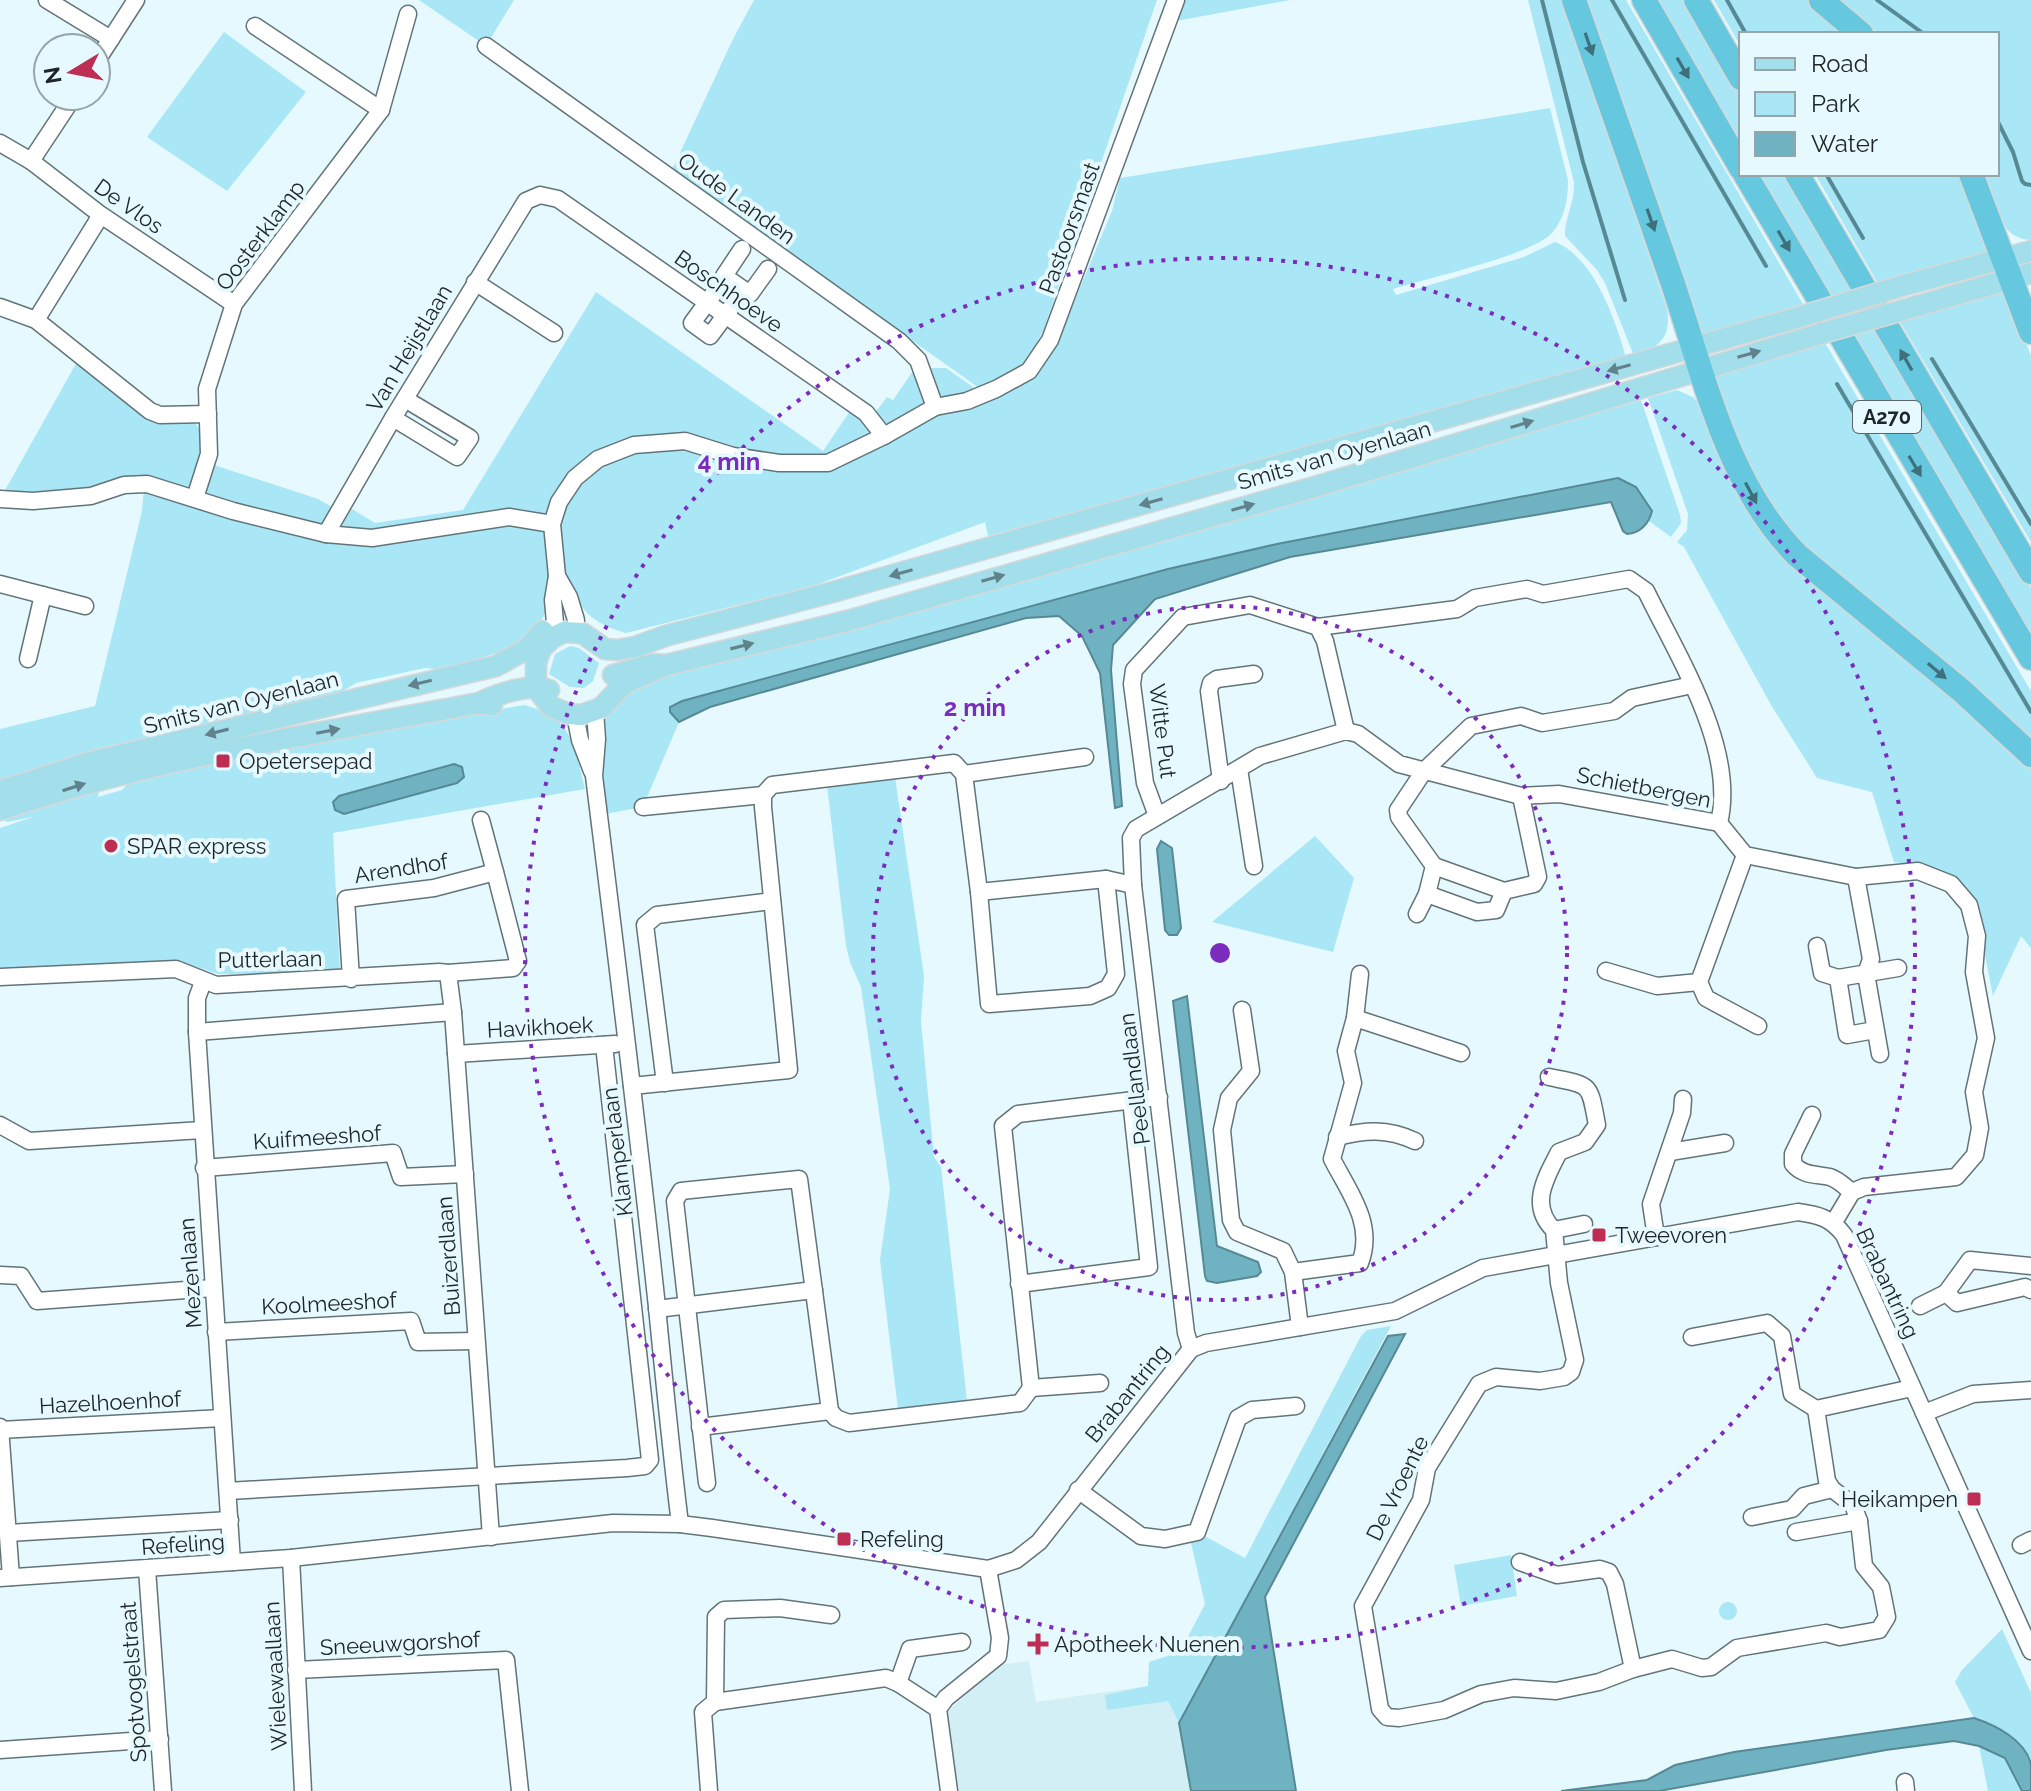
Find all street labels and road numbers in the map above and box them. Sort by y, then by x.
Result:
street label: Oude Landen [673,147,801,249]
street label: Pastoorsmast [1033,158,1105,297]
street label: De Vlos [90,173,168,239]
street label: Oosterklamp [210,175,310,295]
street label: Boschhoeve [670,244,788,338]
street label: Van Heijstlaan [361,280,457,416]
road number: A270 [1853,401,1921,433]
street label: Smits van Oyenlaan [1234,415,1434,495]
street label: Smits van Oyenlaan [141,665,341,739]
street label: Witte Put [1144,682,1182,780]
street label: Schietbergen [1575,761,1713,813]
street label: Arendhof [352,848,451,888]
street label: Putterlaan [217,945,323,973]
street label: Havikhoek [486,1011,594,1043]
street label: Peellandlaan [1113,1012,1155,1146]
street label: Klamperlaan [596,1086,638,1218]
street label: Kuifmeeshof [252,1119,383,1154]
street label: Buizerdlaan [431,1195,465,1317]
street label: Mezenlaan [173,1217,207,1329]
street label: Brabantring [1851,1224,1925,1342]
street label: Koolmeeshof [261,1286,398,1320]
street label: Brabantring [1079,1339,1175,1447]
street label: Hazelhoenhof [38,1385,182,1419]
street label: De Vroente [1360,1431,1434,1545]
street label: Refeling [140,1528,226,1560]
street label: Spotvogelstraat [114,1600,152,1763]
street label: Wielewaallaan [258,1601,292,1751]
street label: Sneeuwgorshof [319,1626,482,1660]

